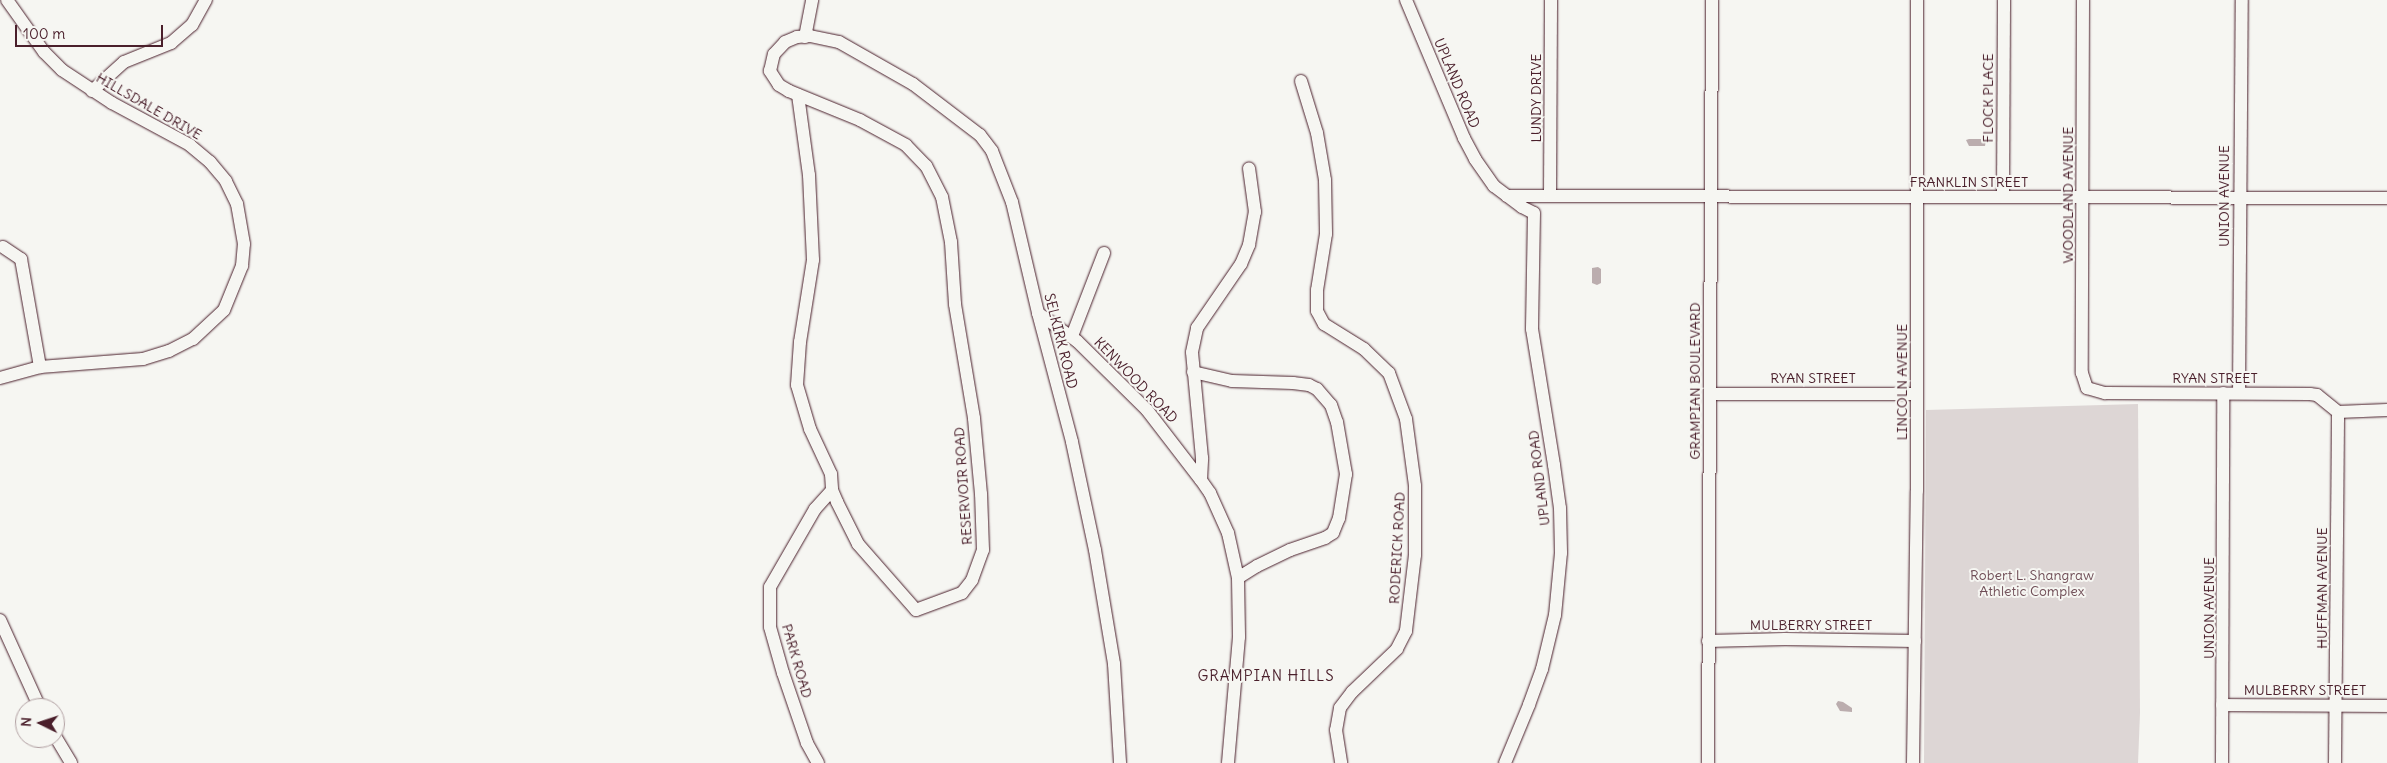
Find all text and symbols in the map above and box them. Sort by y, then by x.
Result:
scale bar [18,15,165,47]
text: 100 m [23,24,65,43]
street label: UPLAND ROAD [1430,35,1484,131]
street label: LUNDY DRIVE [1528,53,1544,143]
street label: FLOCK PLACE [1980,53,1996,143]
street label: HILLSDALE DRIVE [93,69,205,143]
street label: WOODLAND AVENUE [2060,127,2076,263]
street label: UNION AVENUE [2216,145,2232,247]
street label: FRANKLIN STREET [1910,174,2028,190]
street label: SELKIRK ROAD [1041,291,1081,391]
street label: GRAMPIAN BOULEVARD [1687,302,1703,460]
street label: LINCOLN AVENUE [1894,324,1910,440]
street label: KENWOOD ROAD [1091,334,1181,426]
street label: RYAN STREET [1770,370,1856,386]
street label: RYAN STREET [2172,370,2258,386]
street label: RESERVOIR ROAD [950,426,976,546]
street label: UPLAND ROAD [1525,429,1553,527]
street label: RODERICK ROAD [1386,491,1408,605]
street label: HUFFMAN AVENUE [2314,527,2330,649]
street label: UNION AVENUE [2201,557,2217,659]
park label: Robert L. Shangraw Athletic Complex [1970,567,2094,600]
street label: MULBERRY STREET [1750,617,1872,633]
street label: PARK ROAD [778,622,816,700]
district label: GRAMPIAN HILLS [1196,667,1336,685]
street label: MULBERRY STREET [2244,682,2366,698]
north arrow [15,698,65,748]
text: N [17,717,35,727]

